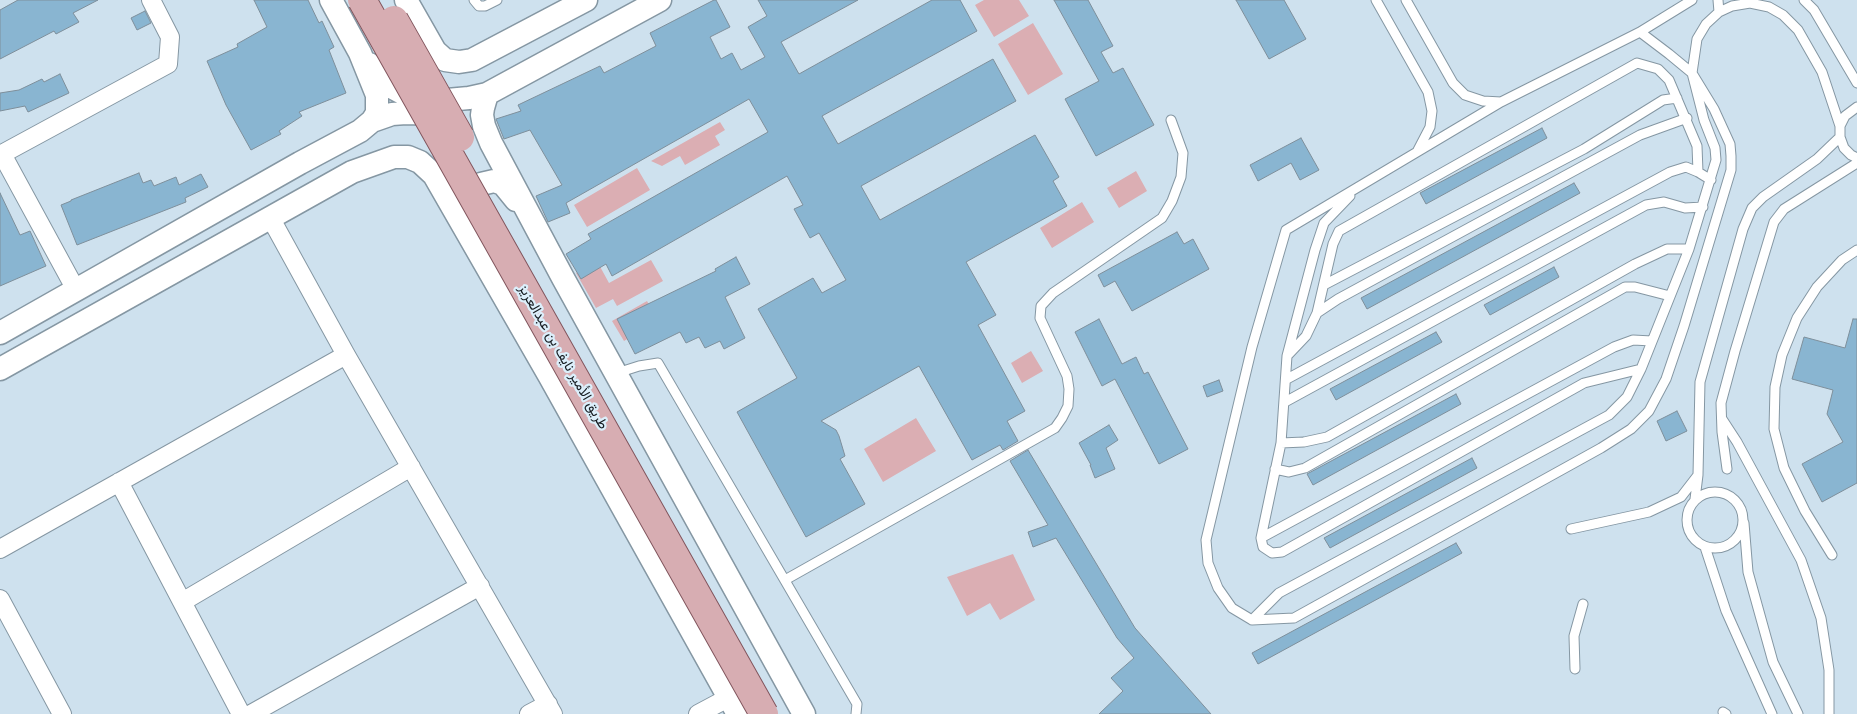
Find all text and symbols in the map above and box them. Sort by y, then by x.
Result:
street label: طريق الأمير نايف بن عبدالعزيز [515,281,611,433]

